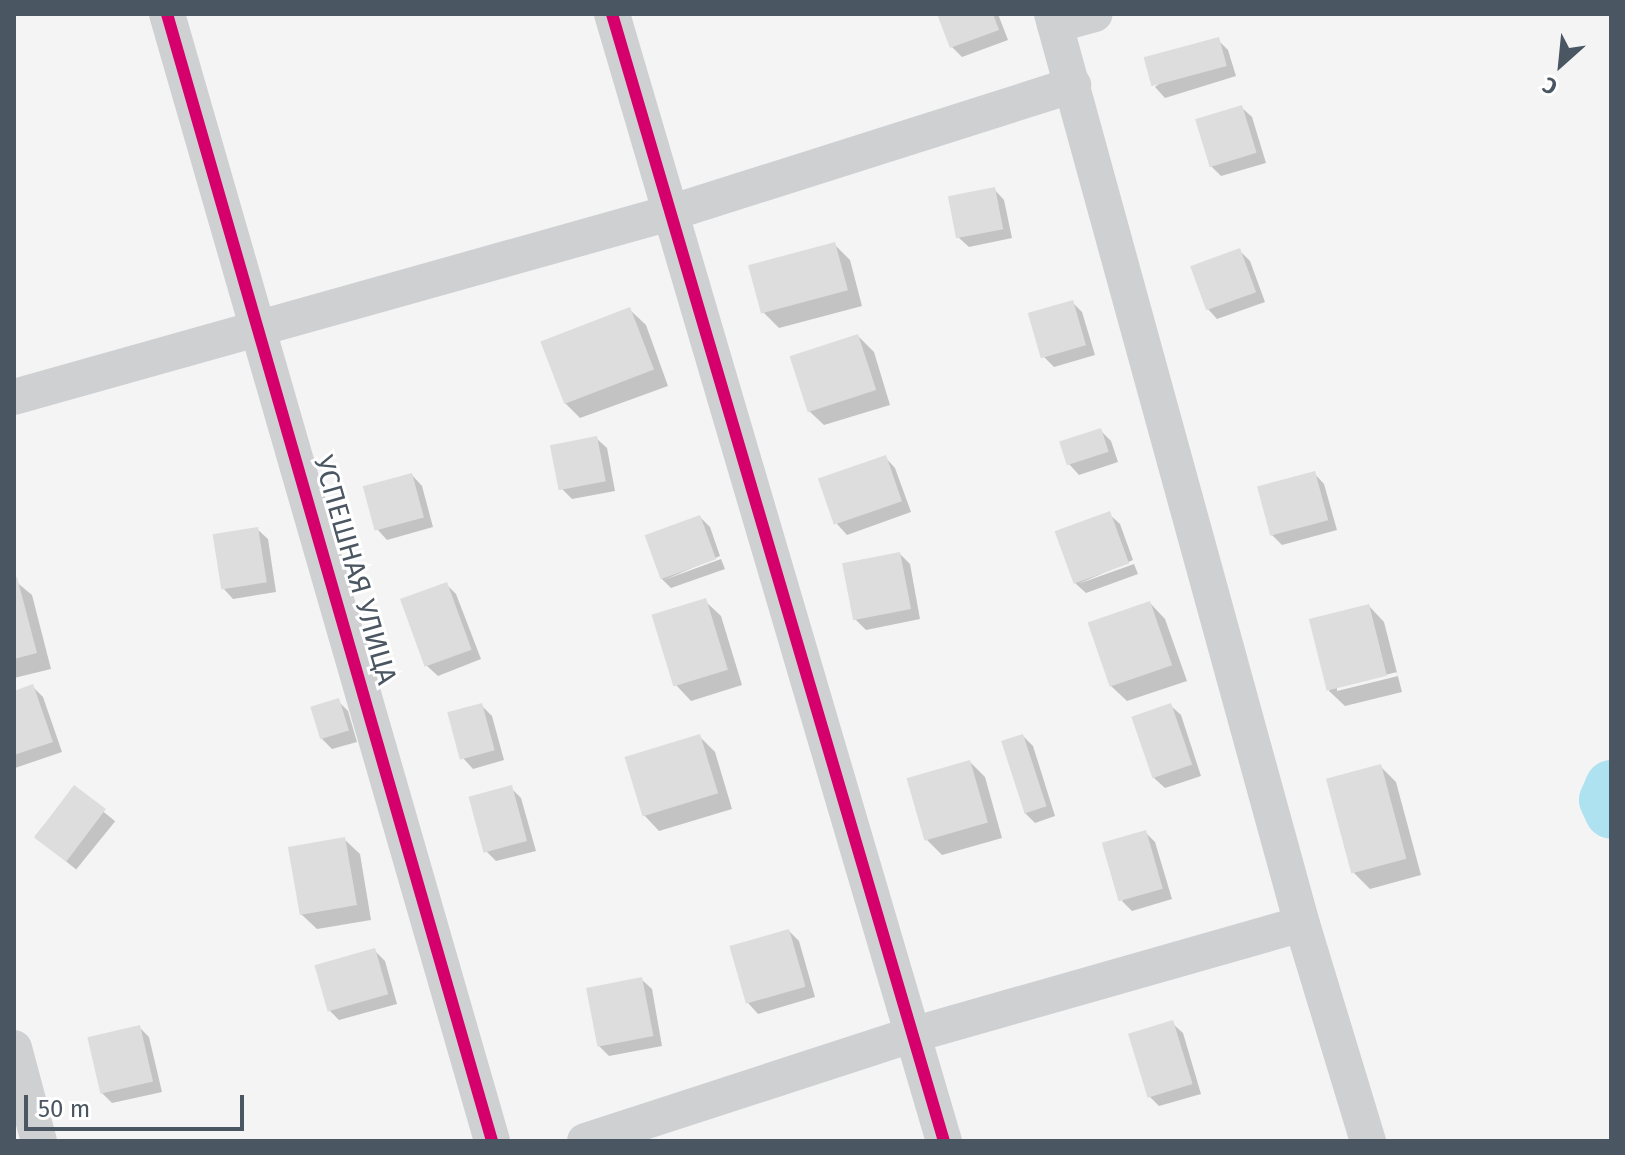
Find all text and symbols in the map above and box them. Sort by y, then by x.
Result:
north arrow [1521,24,1601,104]
text: С [1538,71,1562,101]
street label: УСПЕШНАЯ УЛИЦА [306,452,404,688]
scale bar [28,1079,248,1129]
text: 50 m [38,1095,90,1123]

